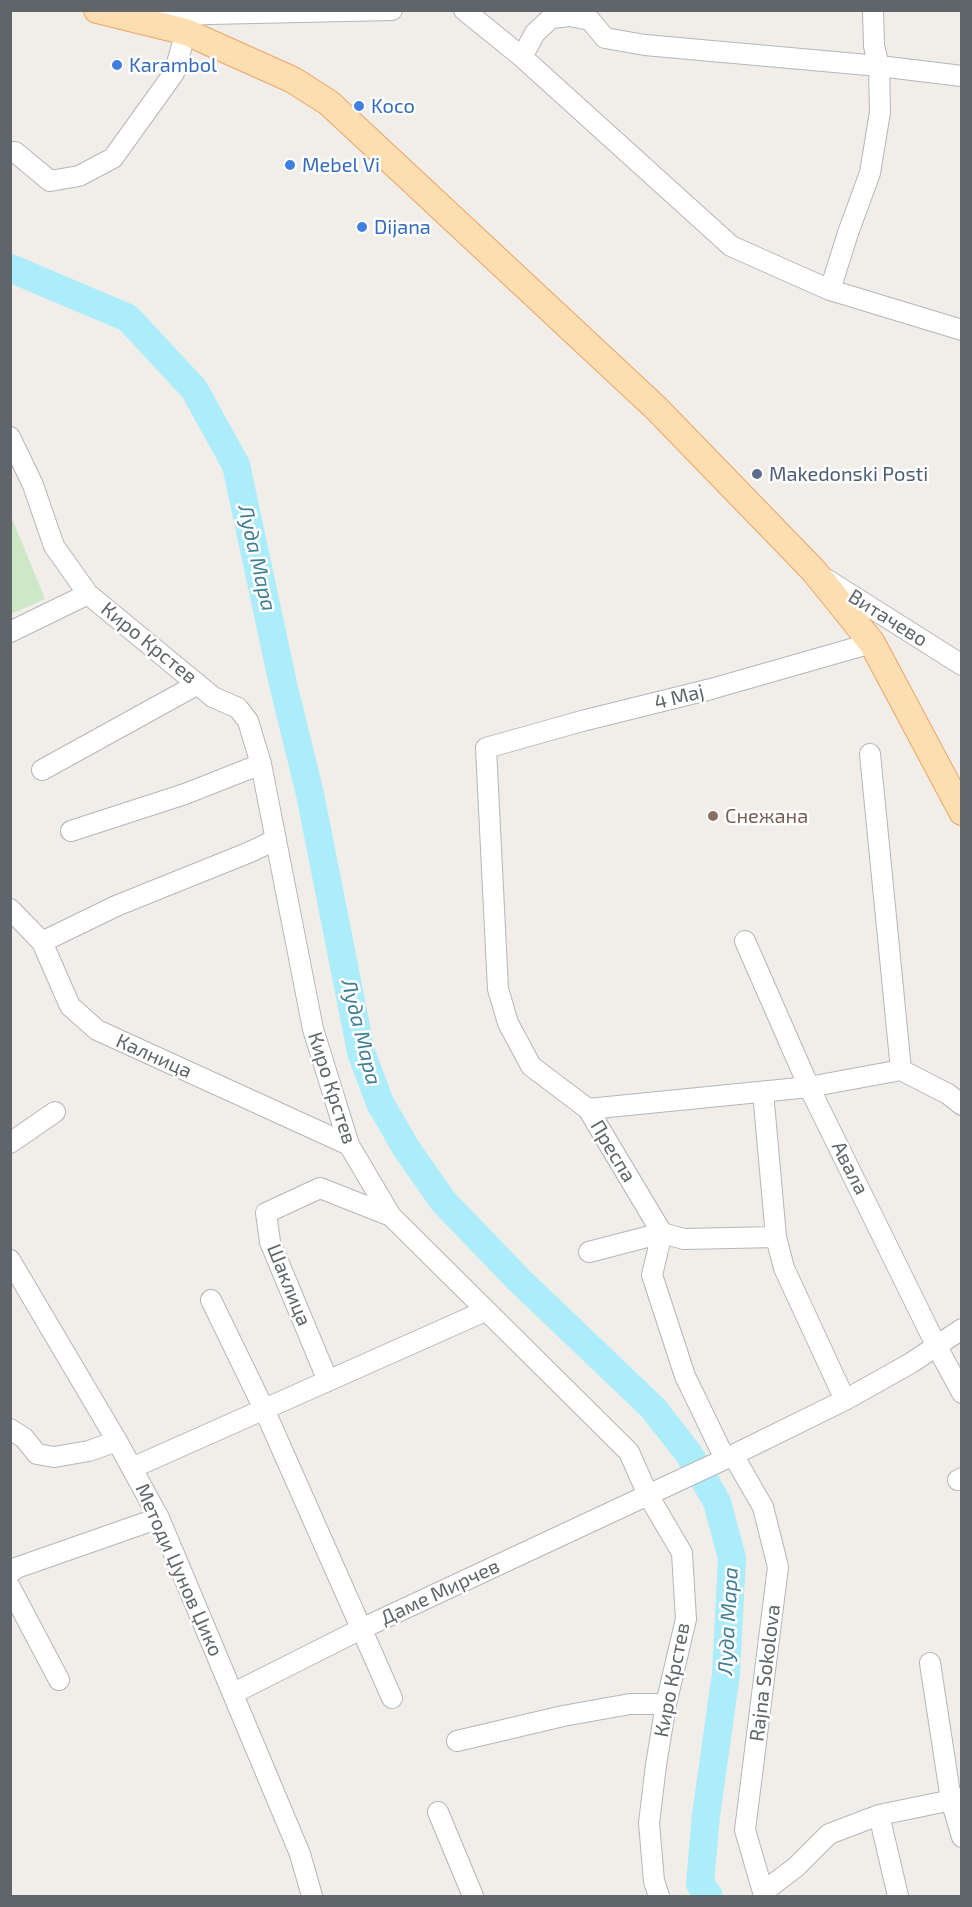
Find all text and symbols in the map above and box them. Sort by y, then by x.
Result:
place label: Karambol [129,53,217,77]
marker: Karambol [110,58,124,72]
place label: Koco [371,94,415,118]
marker: Koco [352,99,366,113]
place label: Mebel Vi [302,153,380,177]
marker: Mebel Vi [283,158,297,172]
place label: Dijana [374,215,431,239]
marker: Dijana [355,220,369,234]
place label: Makedonski Posti [769,462,928,486]
marker: Makedonski Posti [750,467,764,481]
water label: Луда Мара [233,502,281,614]
street label: Витачево [844,584,932,652]
street label: Киро Крстев [96,597,202,689]
street label: 4 Мај [652,679,706,715]
place label: Снежана [725,804,808,828]
marker: Снежана [706,809,720,823]
water label: Луда Мара [336,976,386,1088]
street label: Калница [112,1029,196,1083]
street label: Киро Крстев [303,1029,361,1147]
street label: Преспа [585,1116,641,1186]
street label: Авала [826,1137,874,1199]
street label: Шаклица [262,1241,316,1329]
street label: Методи Џунов Џико [130,1480,228,1660]
street label: Даме Мирчев [377,1554,503,1630]
water label: Луда Мара [713,1566,743,1676]
street label: Rajna Sokolova [745,1603,785,1743]
street label: Киро Крстев [649,1621,695,1739]

